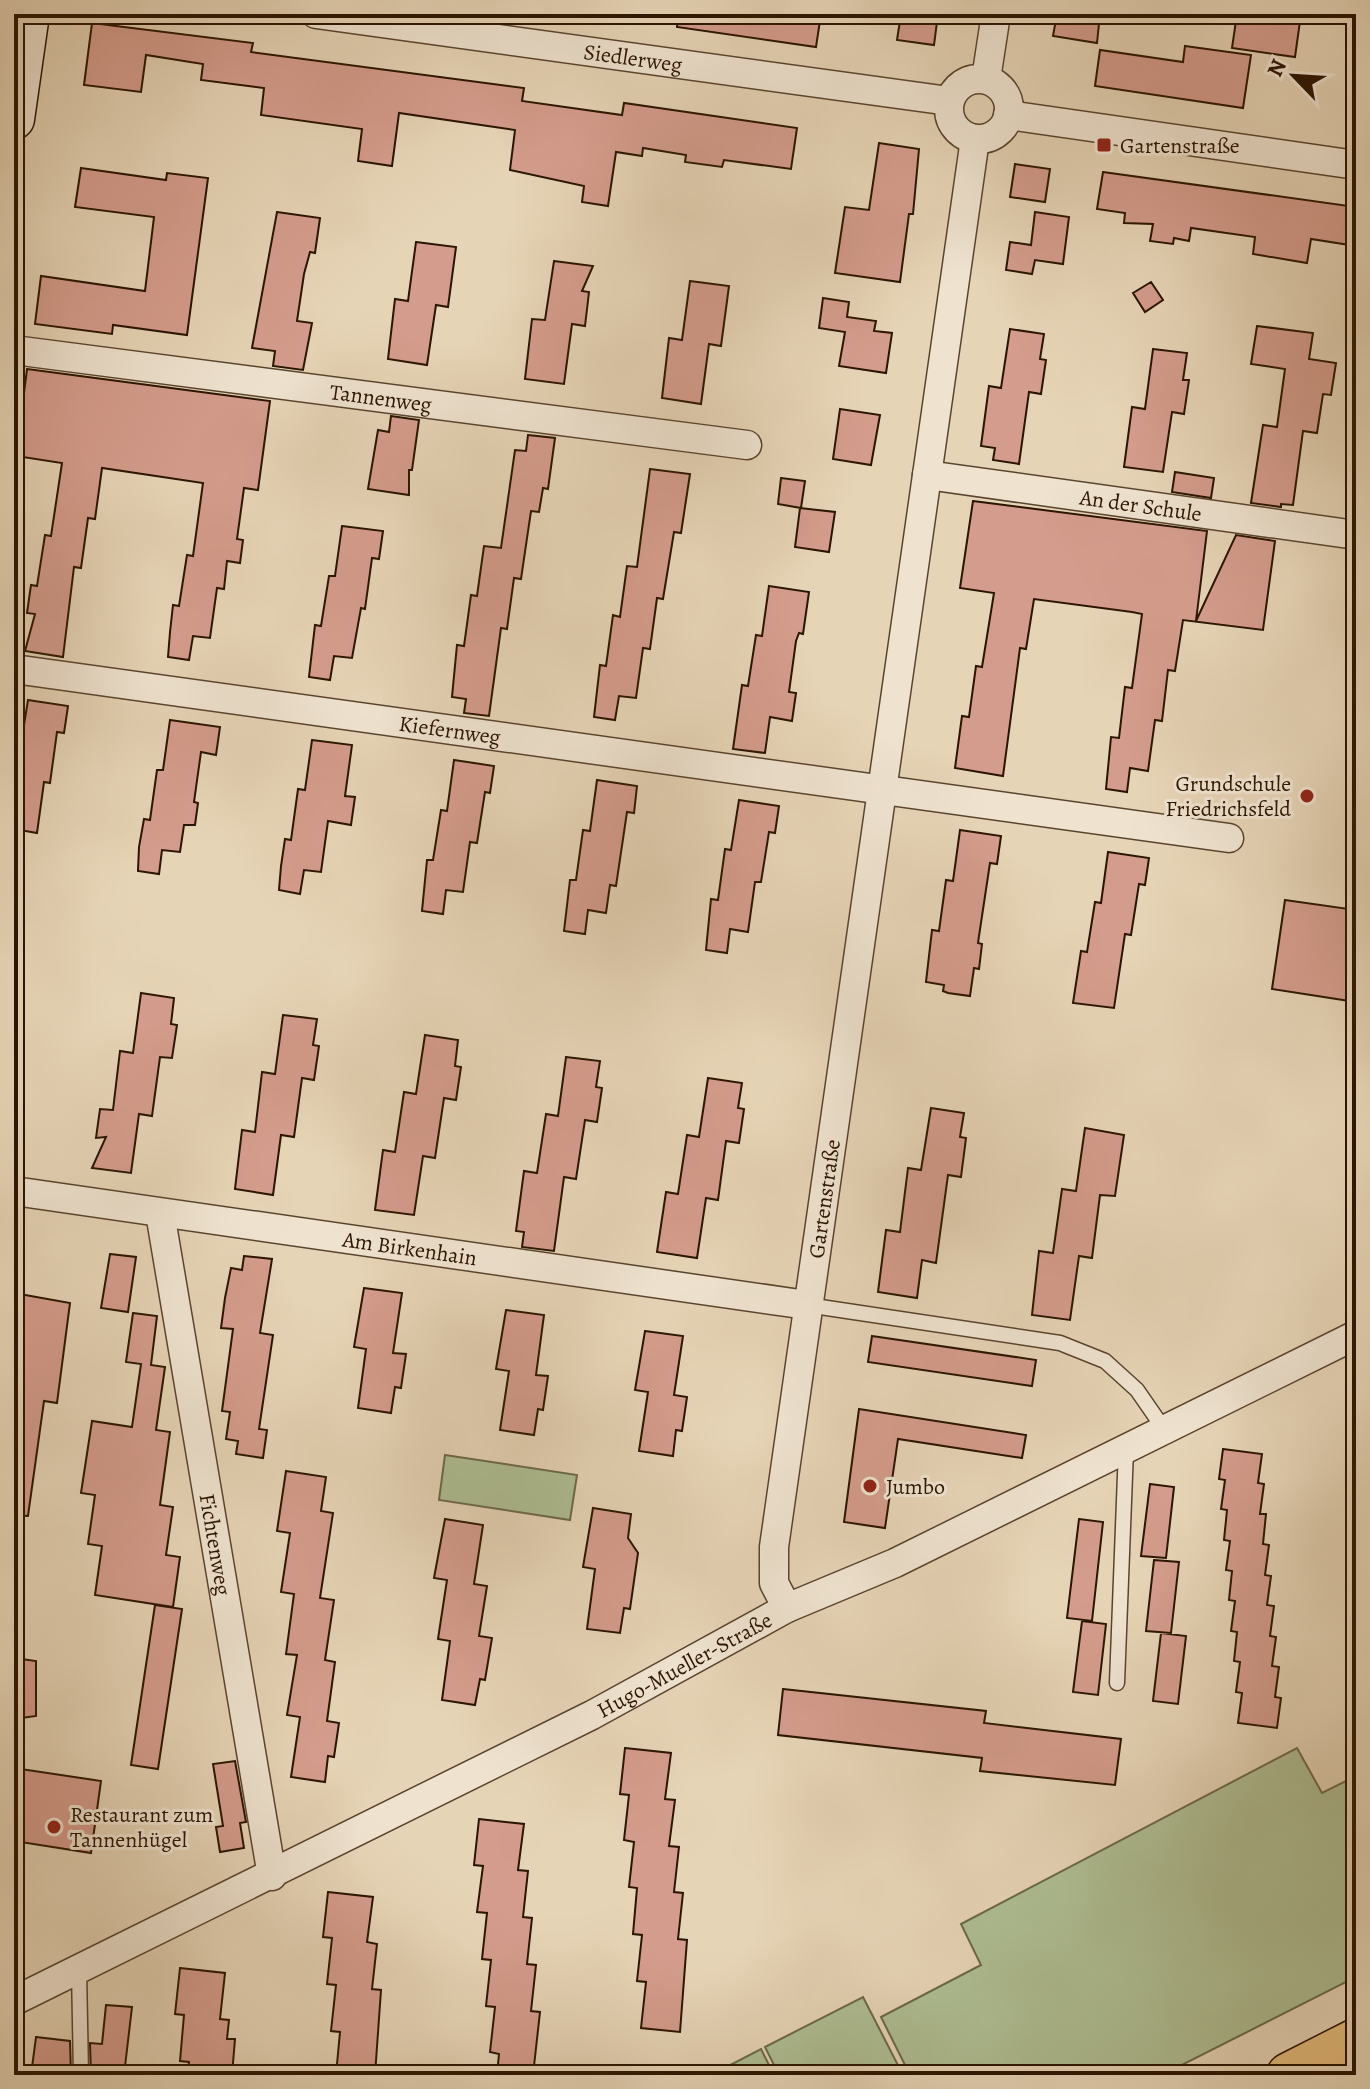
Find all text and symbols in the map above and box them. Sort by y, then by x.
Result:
north arrow [1254,36,1334,116]
street label: Siedlerweg [582,37,684,80]
text: N [1260,54,1294,82]
place label: Gartenstraße [1120,131,1240,161]
marker: Gartenstraße [1095,136,1113,154]
street label: Tannenweg [328,377,434,420]
street label: An der Schule [1077,482,1204,529]
street label: Kiefernweg [397,709,503,753]
place label: Grundschule Friedrichsfeld [1165,769,1291,824]
marker: Grundschule Friedrichsfeld [1298,787,1316,805]
street label: Gartenstraße [801,1137,848,1260]
street label: Am Birkenhain [340,1224,479,1273]
place label: Jumbo [886,1472,945,1502]
marker: Jumbo [861,1477,879,1495]
street label: Fichtenweg [192,1491,238,1598]
street label: Hugo-Mueller-Straße [592,1605,778,1725]
place label: Restaurant zum Tannenhügel [70,1800,213,1855]
marker: Restaurant zum Tannenhügel [45,1818,63,1836]

